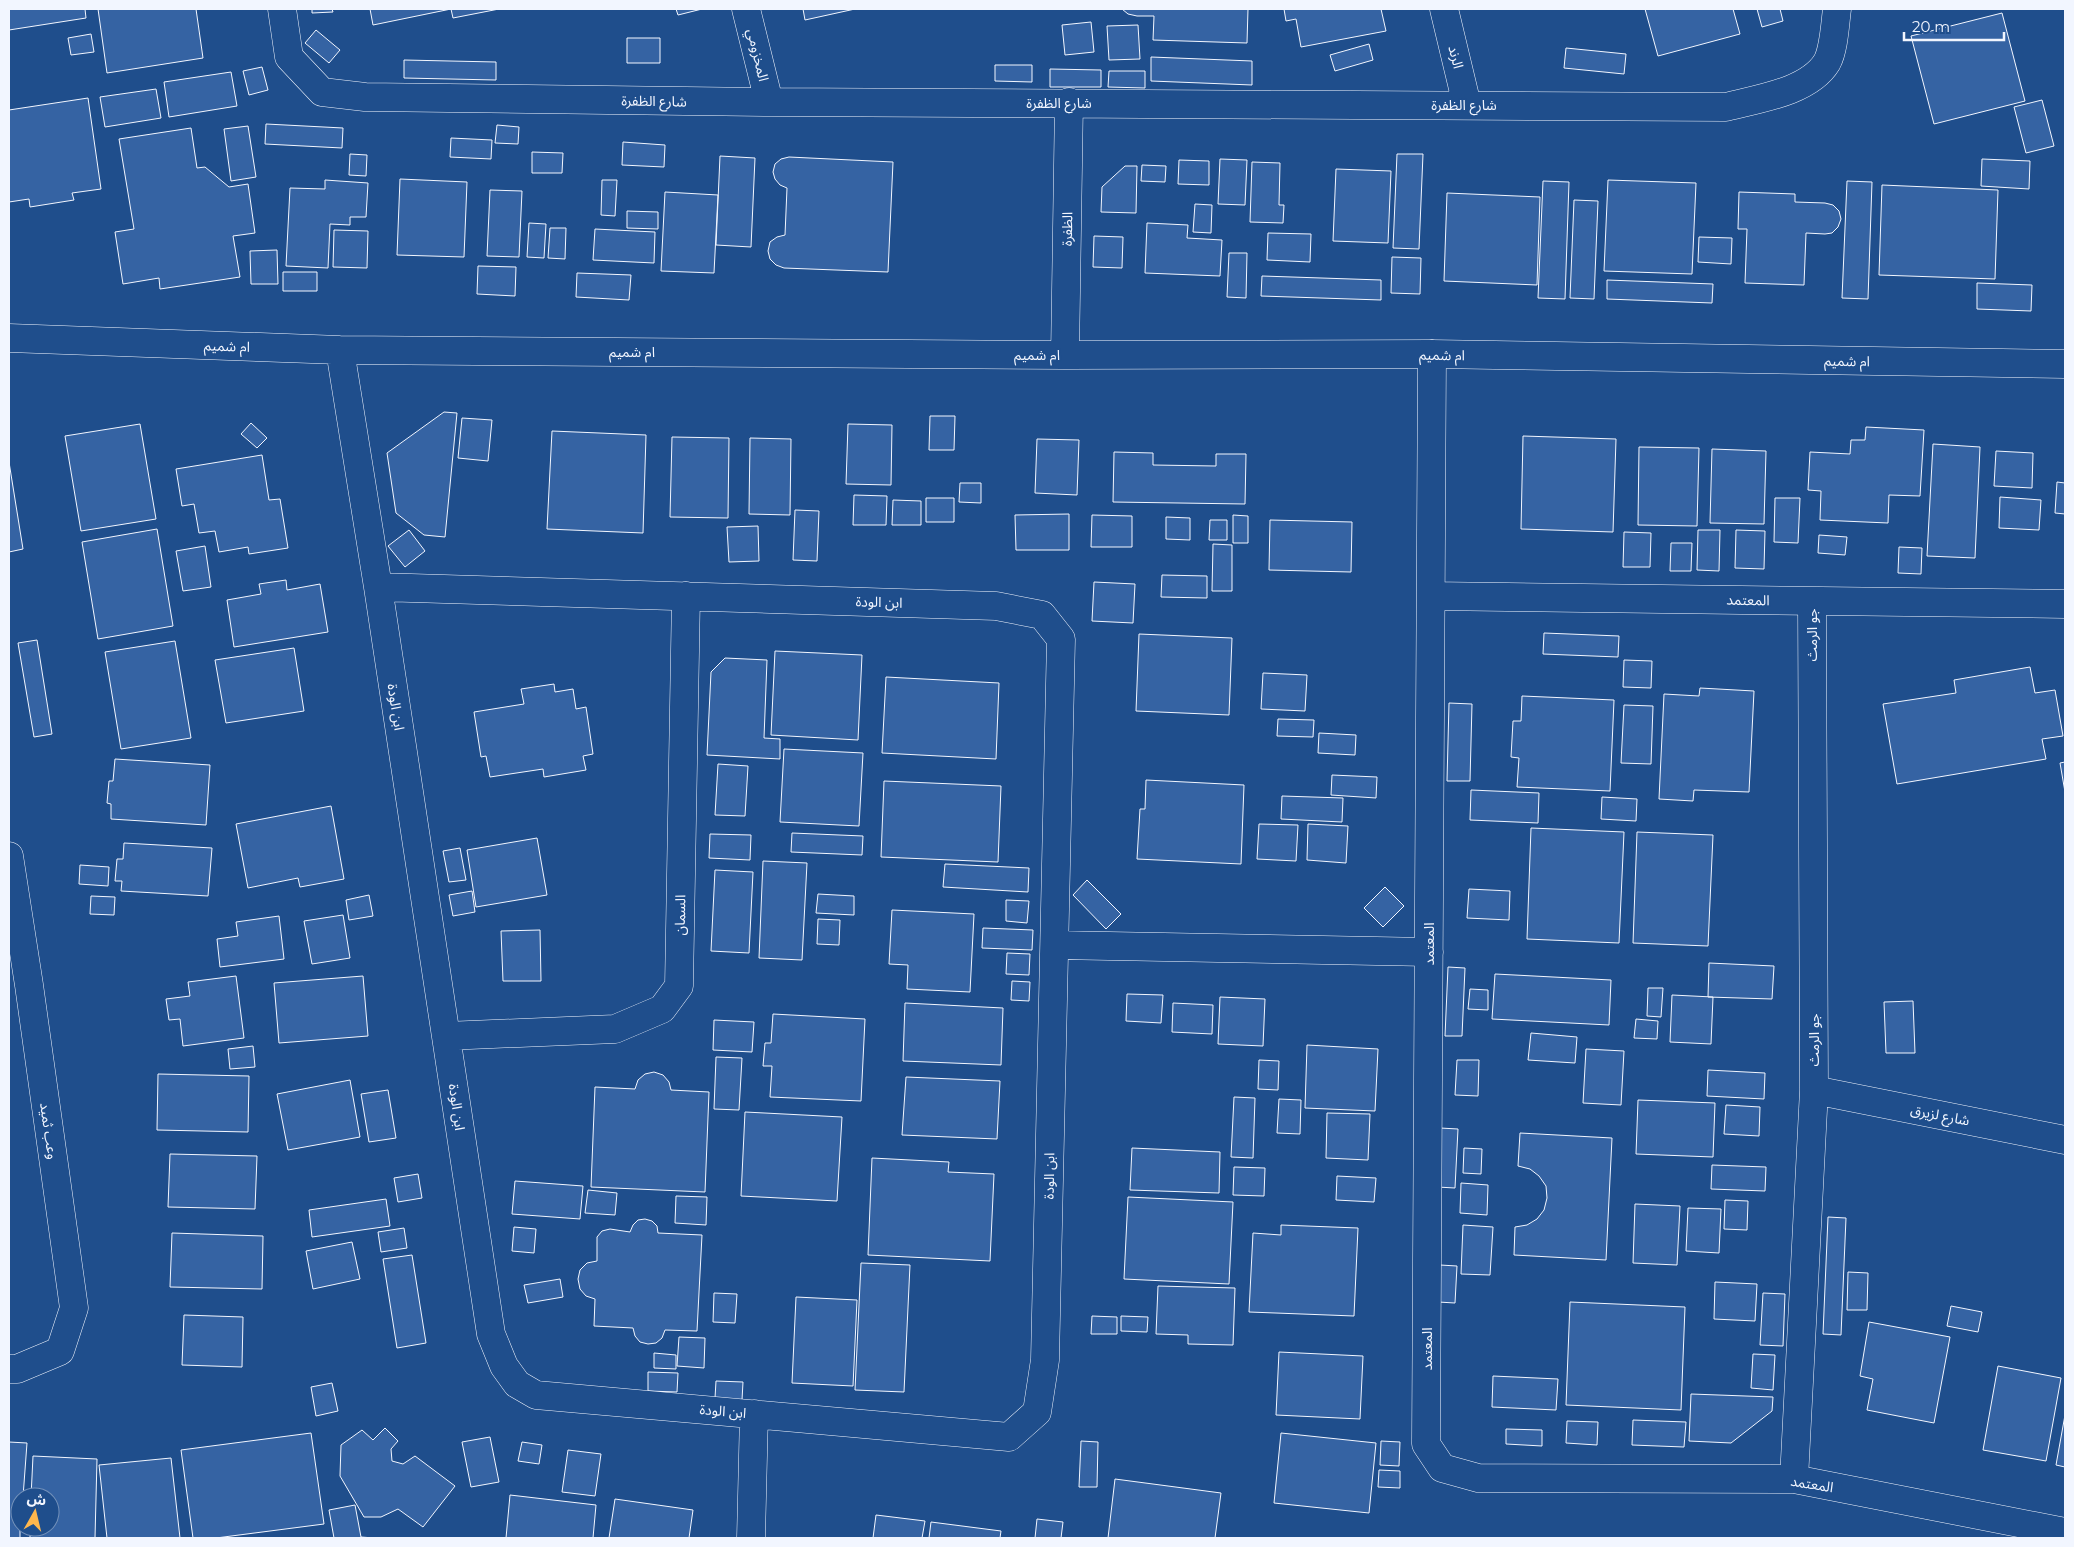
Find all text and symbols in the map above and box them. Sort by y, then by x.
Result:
scale bar [1904,10,2004,42]
text: 20 m [1912,17,1950,36]
street label: المخزومي [741,27,773,84]
street label: الرند [1444,44,1468,70]
street label: شارع الظفرة [621,91,687,113]
street label: شارع الظفرة [1026,94,1092,114]
street label: شارع الظفرة [1431,96,1497,116]
street label: الظفرة [1058,212,1076,246]
street label: ام شميم [204,336,250,358]
street label: ام شميم [609,343,655,363]
street label: ام شميم [1014,346,1060,366]
street label: ام شميم [1419,346,1465,366]
street label: ام شميم [1824,352,1870,372]
street label: المعتمد [1726,591,1770,609]
street label: ابن الودة [855,592,903,612]
street label: جو الرمث [1803,608,1821,662]
street label: ابن الودة [383,682,409,732]
street label: السمان [671,895,689,935]
street label: المعتمد [1420,922,1438,966]
street label: جو الرمث [1805,1013,1823,1067]
street label: ابن الودة [445,1083,469,1131]
street label: شارع لزيرق [1909,1100,1971,1132]
street label: وعب ثميد [36,1101,62,1161]
street label: ابن الودة [1040,1152,1058,1200]
street label: المعتمد [1418,1327,1436,1371]
street label: ابن الودة [699,1400,747,1422]
street label: المعتمد [1789,1472,1835,1496]
north arrow [10,1487,60,1537]
text: ش [26,1489,48,1509]

